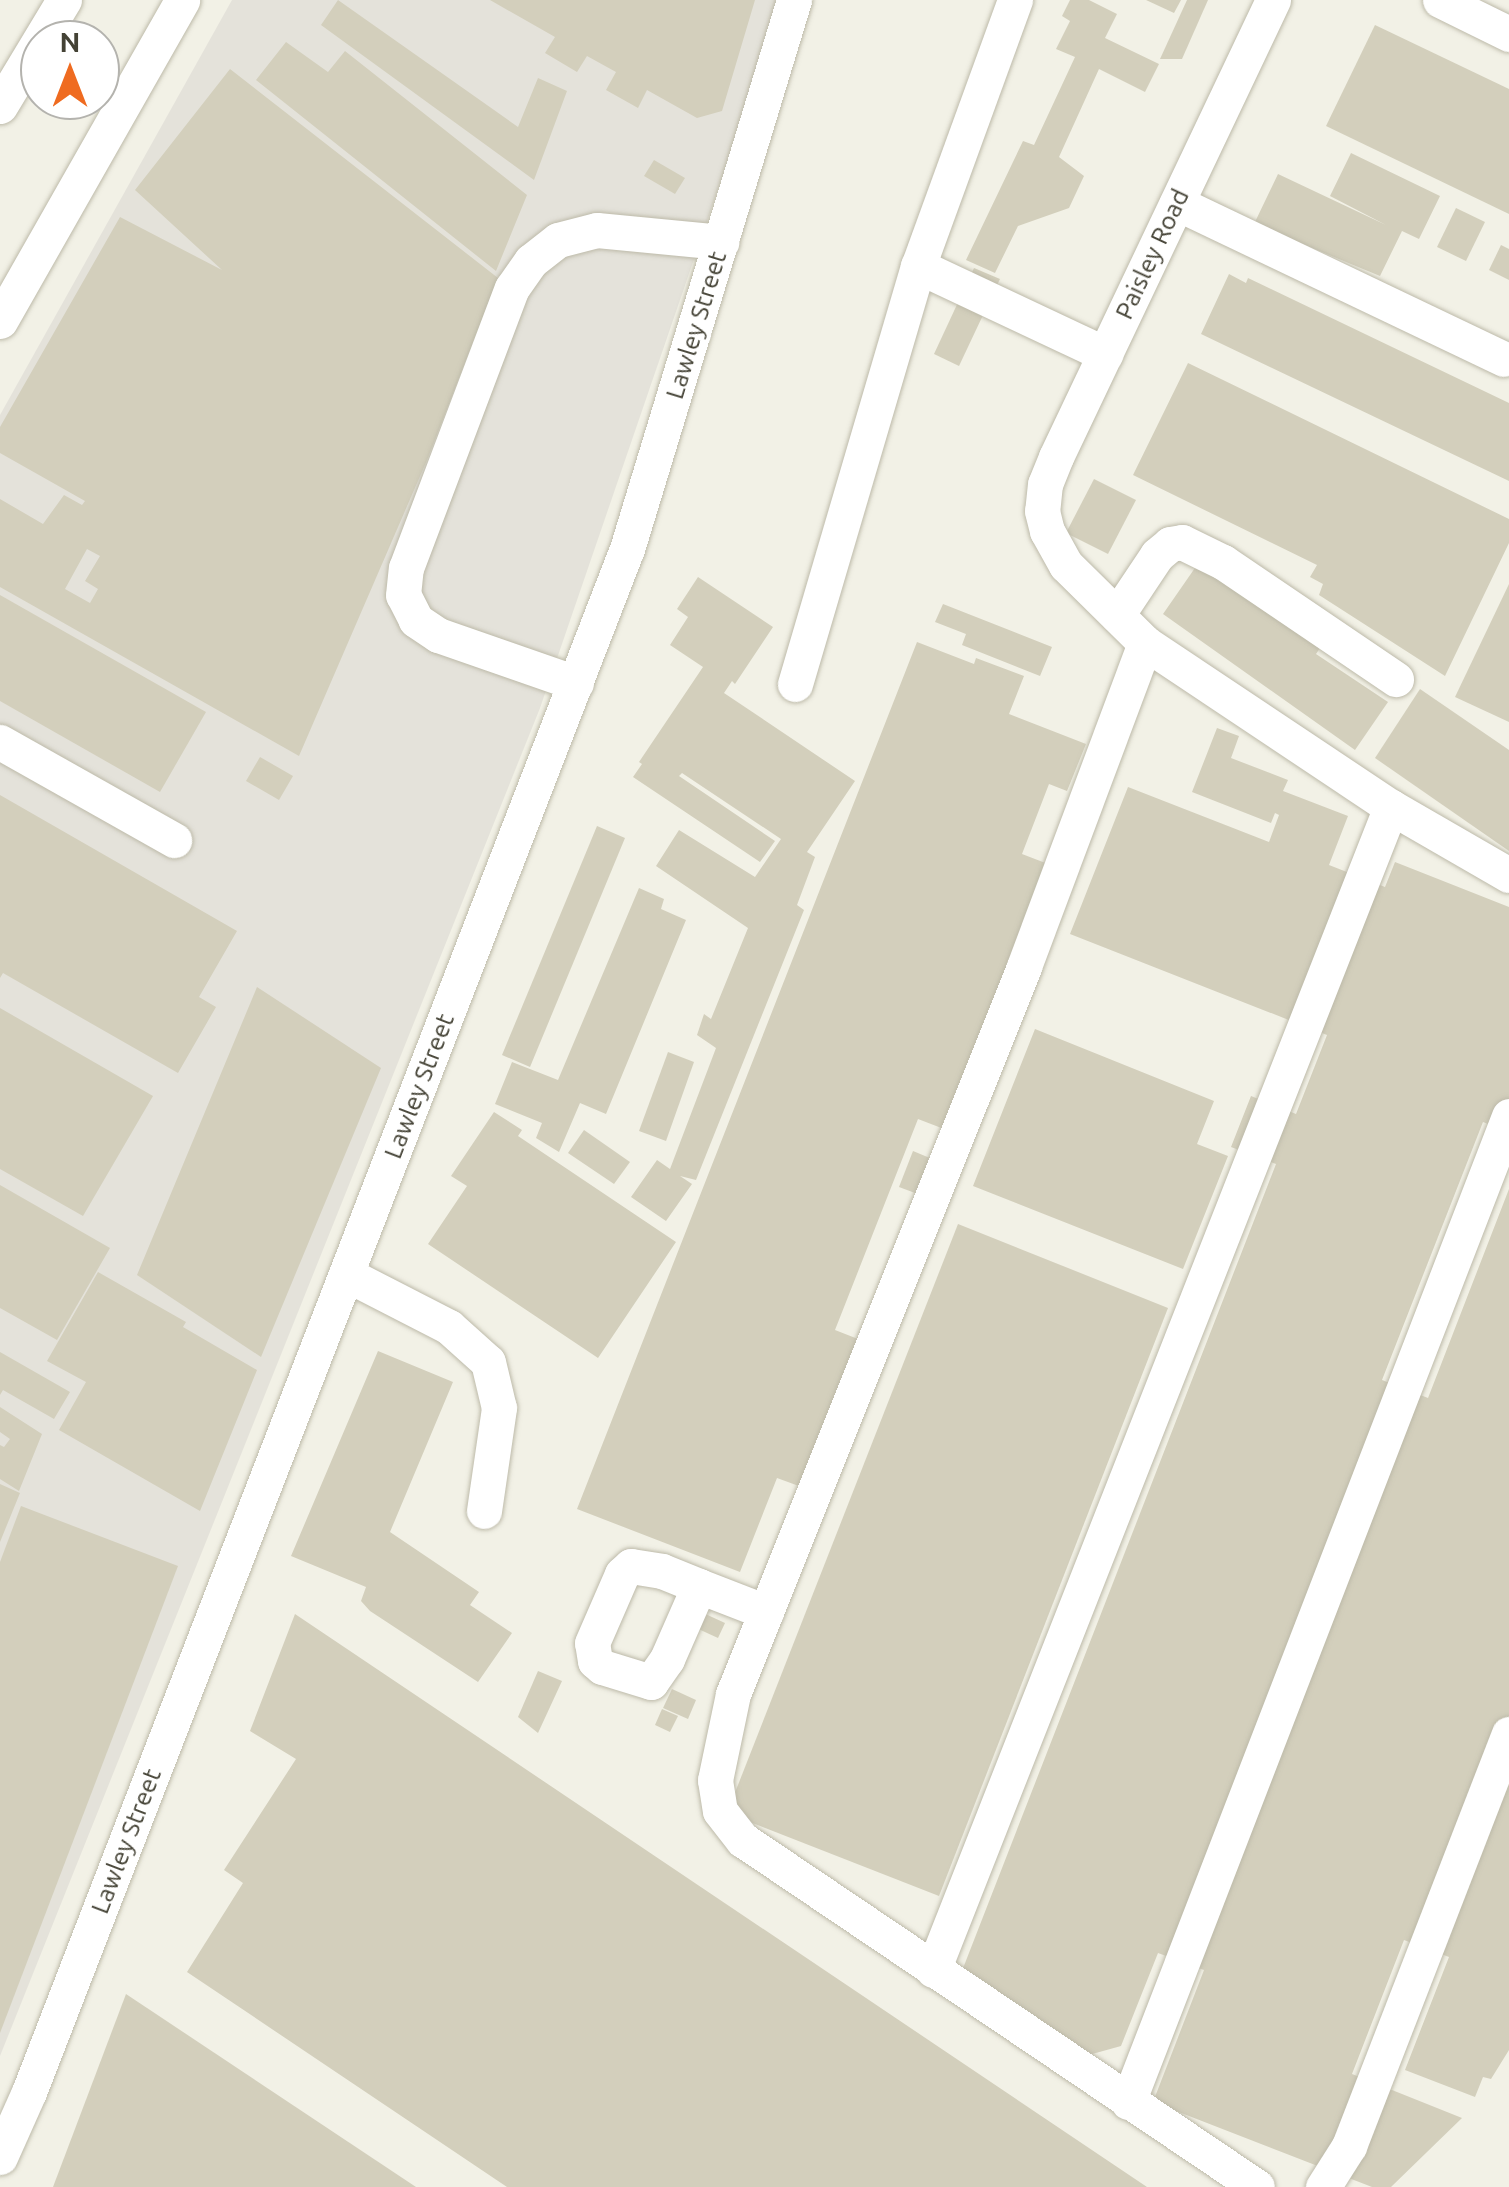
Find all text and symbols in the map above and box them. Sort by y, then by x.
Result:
north arrow [20,20,120,120]
text: N [60,26,80,57]
street label: Paisley Road [1109,184,1195,324]
street label: Lawley Street [659,248,733,402]
street label: Lawley Street [378,1009,460,1163]
street label: Lawley Street [85,1764,167,1918]

